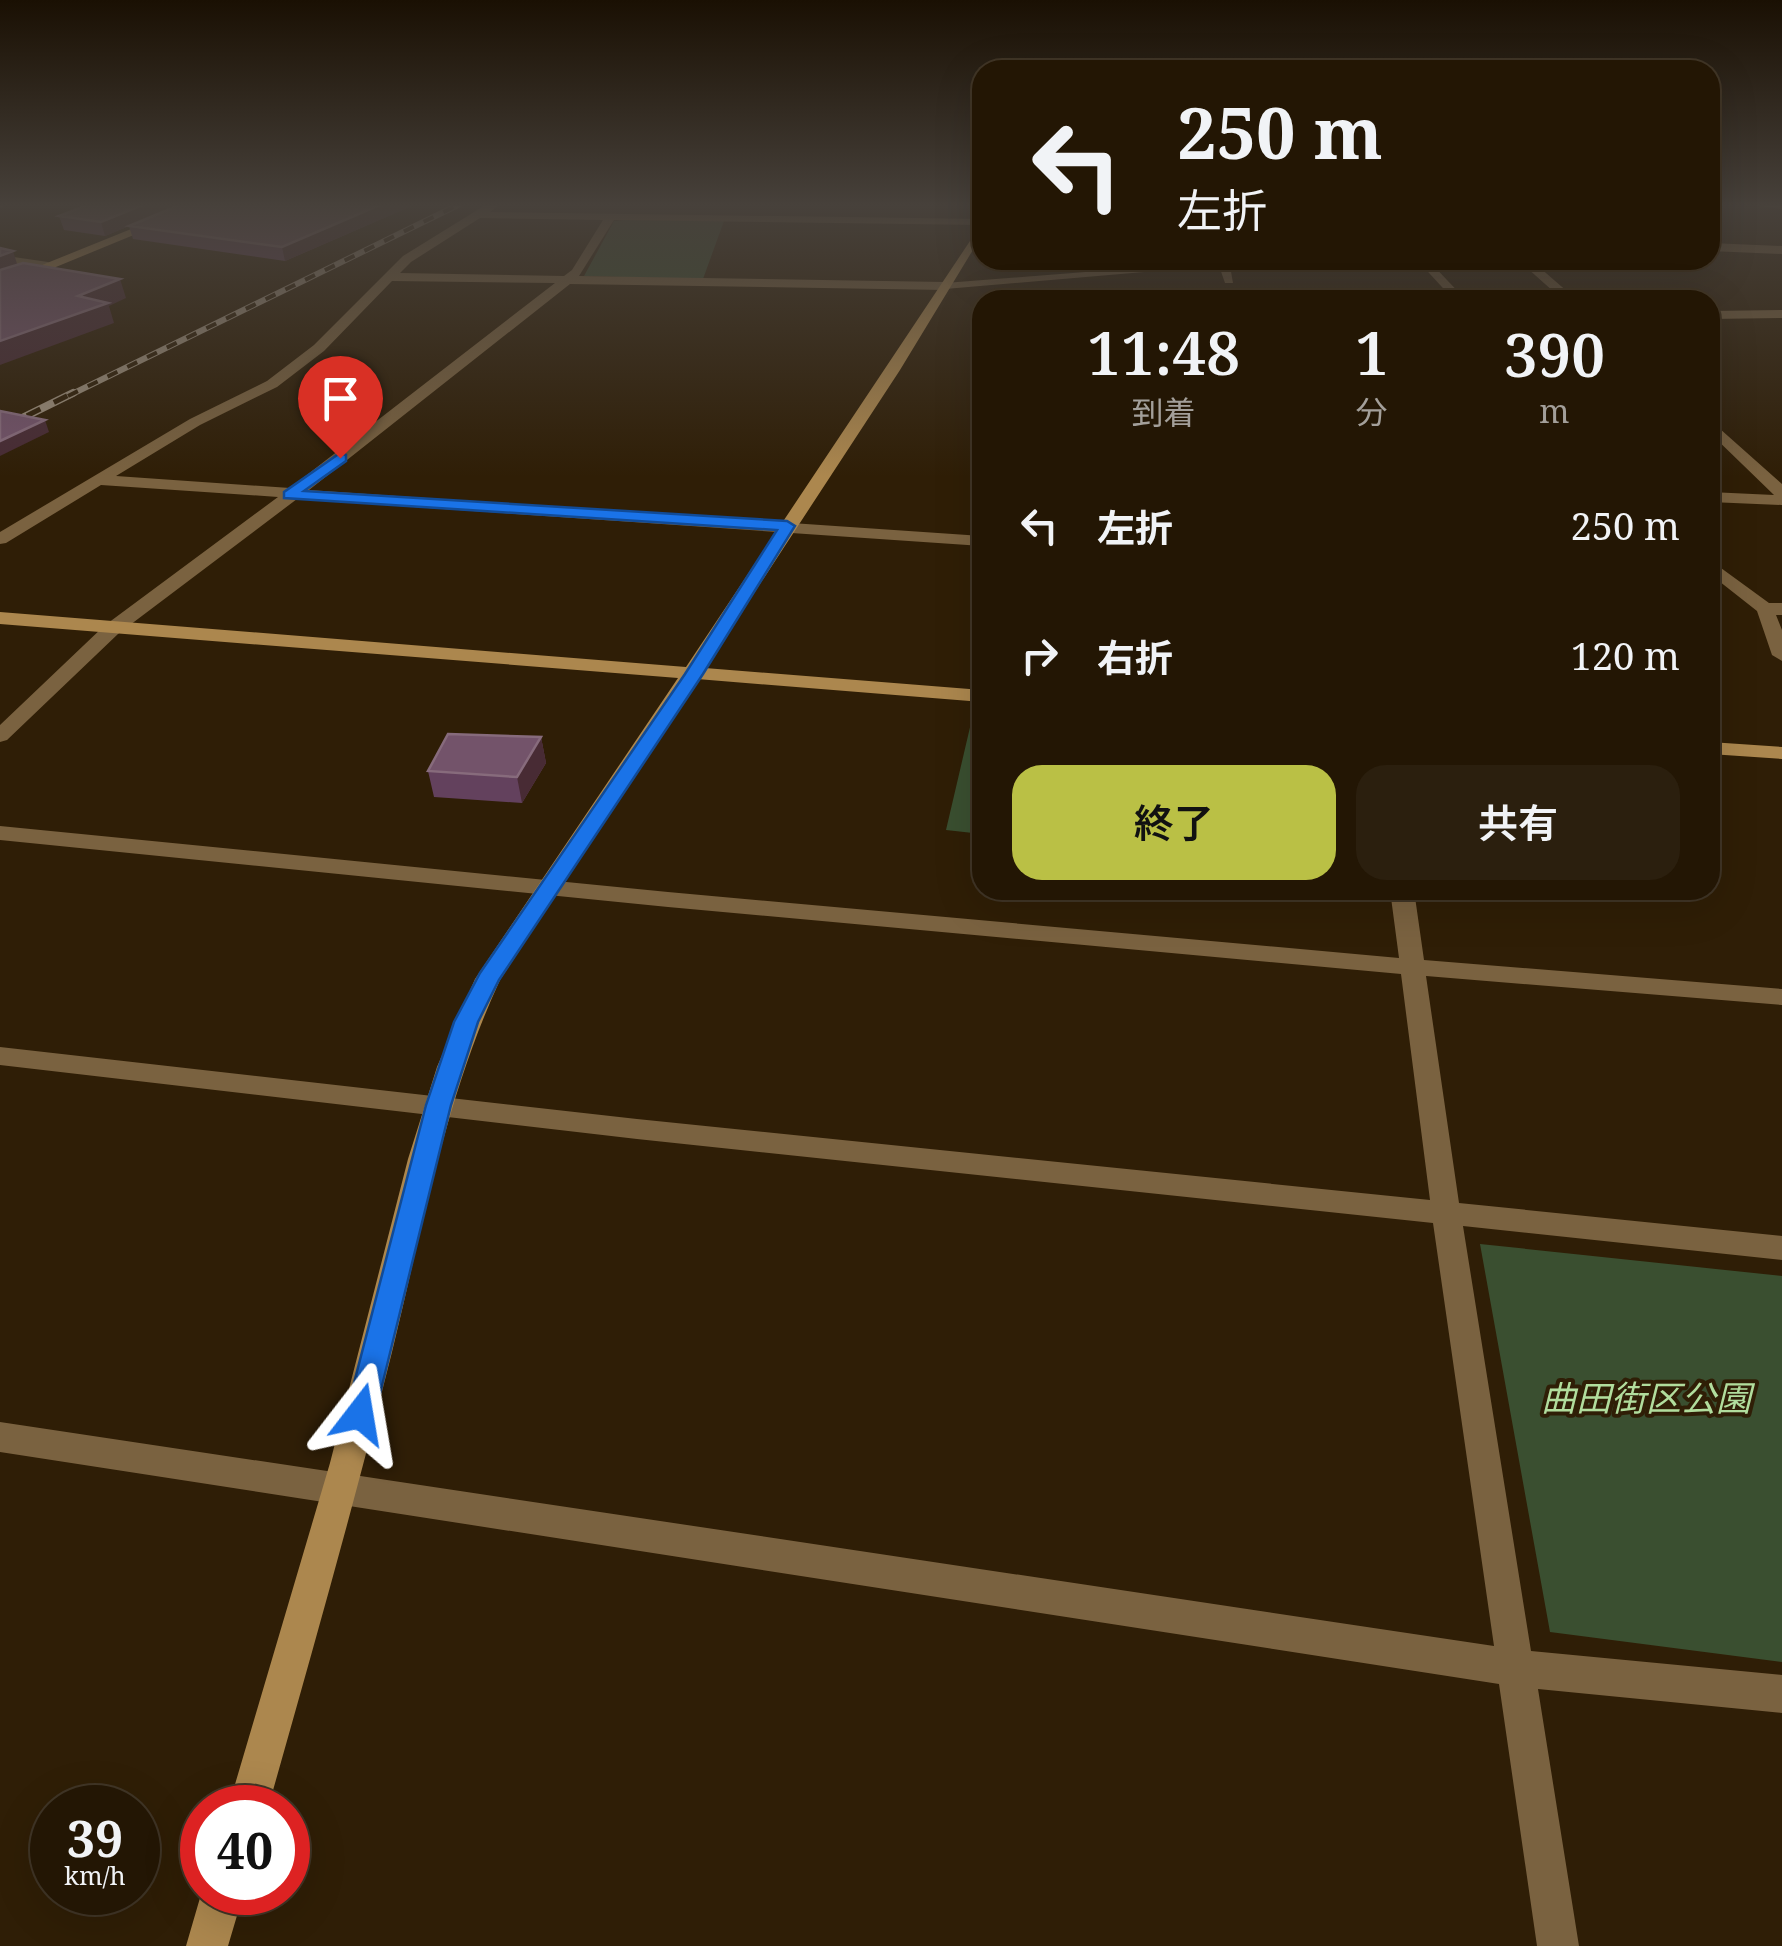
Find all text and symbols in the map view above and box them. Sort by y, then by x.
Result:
text: 250 m [1177,84,1383,180]
icon: left [1012,100,1142,230]
text: 左折 [1177,179,1267,240]
text: 11:48 [1087,311,1240,393]
text: 1 [1355,311,1389,393]
text: 390 [1504,313,1605,395]
pin [298,356,383,459]
icon: arrive [313,371,368,426]
text: m [1539,389,1569,432]
text: 到着 [1131,390,1195,433]
text: 分 [1356,390,1388,433]
icon: left [1012,498,1067,553]
text: 250 m [1570,499,1680,551]
text: 左折 [1097,501,1173,553]
icon: right [1012,628,1067,683]
text: 120 m [1570,629,1680,681]
text: 右折 [1097,631,1173,683]
button: 終了 [1012,765,1336,880]
button: 共有 [1356,765,1680,880]
position arrow [308,1362,412,1466]
park label: 曲田街区公園 [1541,1374,1756,1421]
speed limit sign: 40 [180,1785,310,1915]
text: 39 [67,1804,123,1872]
text: km/h [64,1858,126,1892]

